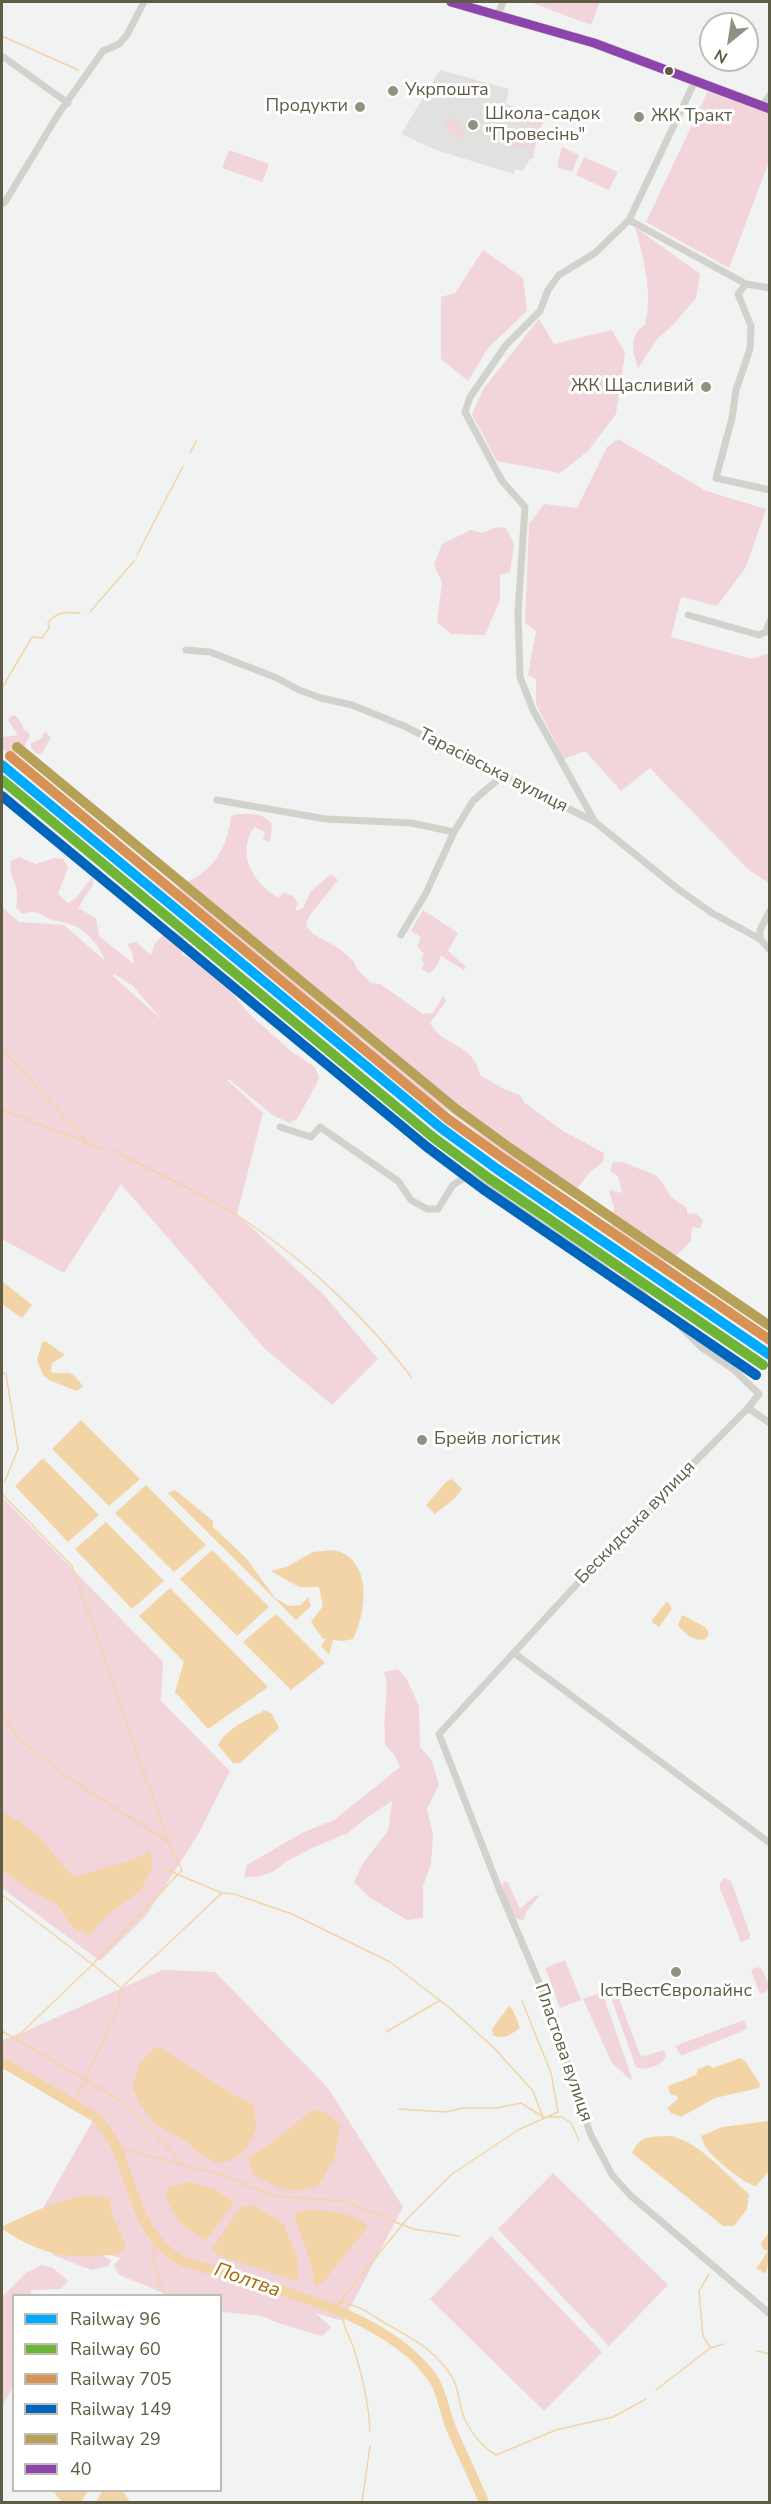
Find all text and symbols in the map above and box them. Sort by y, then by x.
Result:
north arrow [699,12,759,72]
text: N [710,43,732,68]
unlabelled marker [663,65,675,77]
place label: Укрпошта [405,80,489,102]
marker: Укрпошта [386,84,400,98]
place label: Продукти [265,96,348,118]
marker: Продукти [353,100,367,114]
place label: Школа-садок "Провесінь" [485,104,600,146]
place label: ЖК Тракт [651,106,732,128]
marker: ЖК Тракт [632,110,646,124]
marker: Школа-садок "Провесінь" [466,118,480,132]
place label: ЖК Щасливий [571,376,694,398]
marker: ЖК Щасливий [699,380,713,394]
street label: Тарасівська вулиця [415,724,571,818]
place label: Брейв логістик [434,1429,560,1451]
marker: Брейв логістик [415,1433,429,1447]
street label: Бескидська вулиця [572,1457,700,1589]
marker: ІстВестЄвролайнс [669,1965,683,1979]
street label: Пластова вулиця [529,1981,597,2125]
place label: ІстВестЄвролайнс [600,1981,752,2003]
water label: Полтва [211,2259,283,2303]
legend [12,2294,222,2492]
text: Railway 96 [70,2307,161,2331]
text: Railway 60 [70,2337,161,2361]
text: Railway 705 [70,2367,172,2391]
text: Railway 149 [70,2397,172,2421]
text: Railway 29 [70,2427,161,2451]
text: 40 [70,2457,92,2481]

